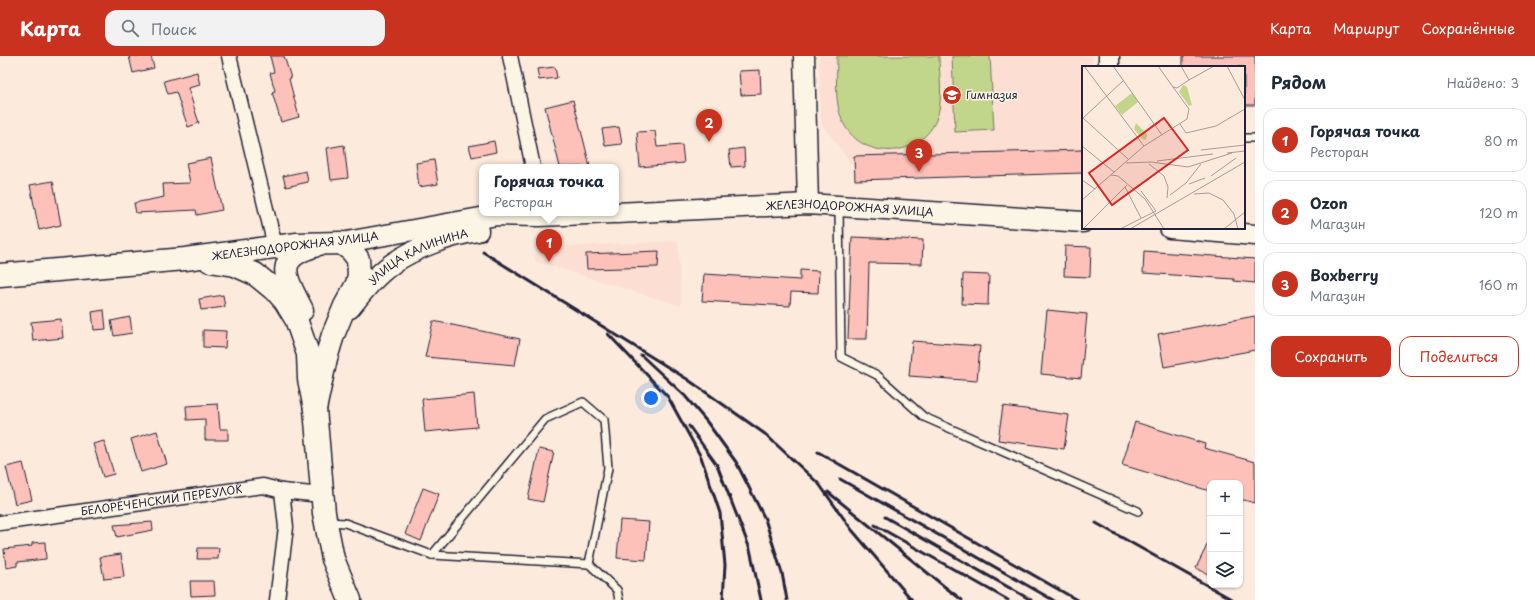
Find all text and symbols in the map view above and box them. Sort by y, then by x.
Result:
search box [105,10,385,46]
text: Карта [20,14,81,42]
icon: search [119,17,141,39]
text: Поиск [151,17,196,40]
text: Карта [1270,18,1311,39]
text: Маршрут [1333,18,1399,39]
text: Сохранённые [1421,18,1515,39]
inset map [1082,66,1245,229]
text: Рядом [1271,69,1326,95]
text: Найдено: 3 [1447,73,1519,92]
school or university icon: Гимназия [941,84,963,106]
place label: Гимназия [966,86,1018,103]
pin: 2 [696,109,722,142]
text: Горячая точка [1310,119,1420,142]
text: 1 [1282,131,1288,150]
text: 80 m [1484,131,1518,150]
pin: 3 [906,139,932,172]
text: Ресторан [1310,142,1369,161]
popup [479,164,619,216]
text: Горячая точка [494,169,604,192]
text: Ozon [1310,191,1348,214]
text: Ресторан [494,192,553,211]
street label: ЖЕЛЕЗНОДОРОЖНАЯ УЛИЦА [765,195,935,220]
text: 2 [1280,203,1290,222]
text: 120 m [1479,203,1518,222]
text: Магазин [1310,214,1366,233]
street label: УЛИЦА КАЛИНИНА [364,224,470,288]
street label: ЖЕЛЕЗНОДОРОЖНАЯ УЛИЦА [211,227,380,264]
pin: 1 [536,229,562,262]
text: Boxberry [1310,263,1379,286]
text: 3 [1281,275,1289,294]
text: 160 m [1479,275,1518,294]
text: Магазин [1310,286,1366,305]
button: Сохранить [1271,336,1391,377]
button: Поделиться [1399,336,1519,377]
your location [641,388,661,408]
street label: БЕЛОРЕЧЕНСКИЙ ПЕРЕУЛОК [79,480,243,520]
map controls [1207,480,1243,588]
button: + [1207,480,1243,516]
button: − [1207,516,1243,552]
button: layers [1207,552,1243,588]

